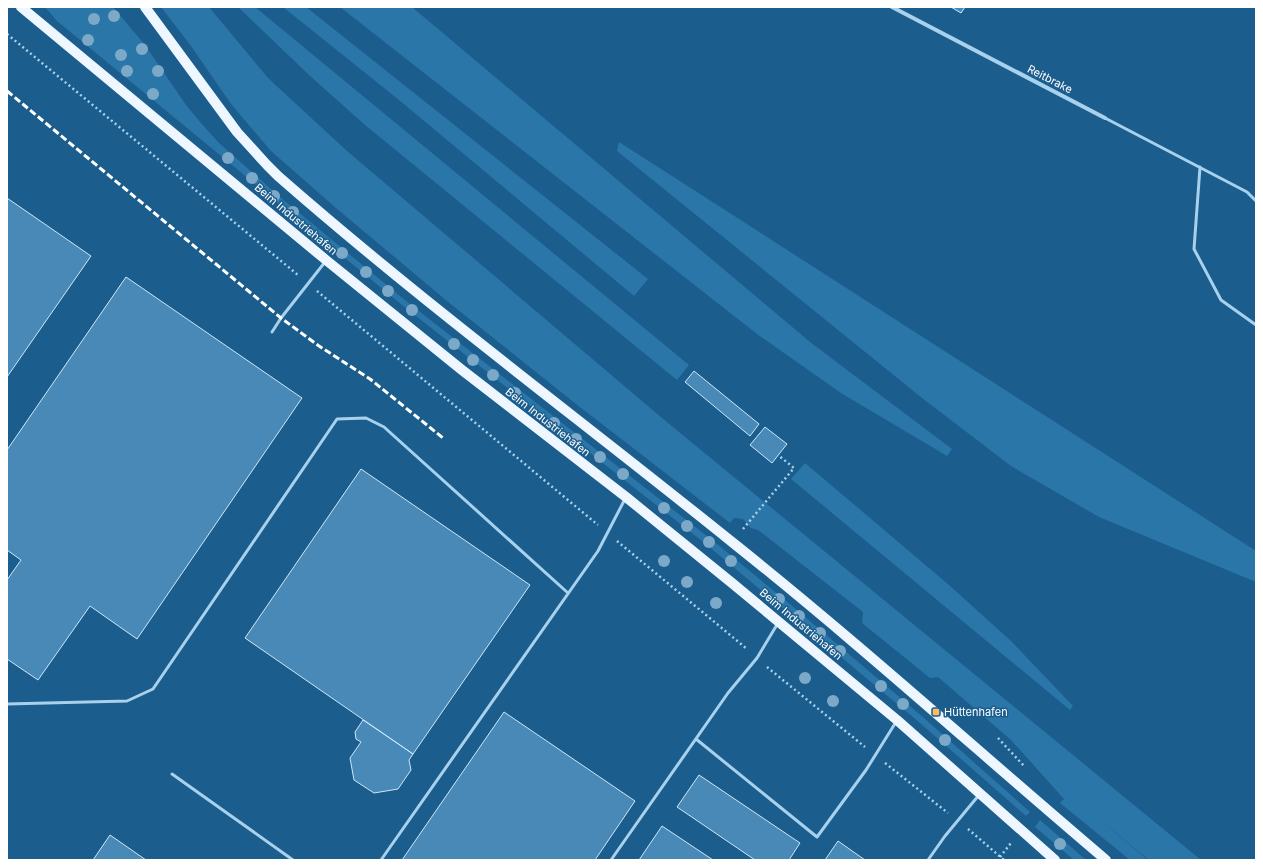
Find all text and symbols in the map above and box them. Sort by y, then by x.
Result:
street label: Reitbrake [1025,62,1075,96]
street label: Beim Industriehafen [252,180,340,258]
street label: Beim Industriehafen [503,385,593,459]
street label: Beim Industriehafen [757,585,845,663]
place label: Hüttenhafen [944,705,1008,719]
marker: Hüttenhafen [931,707,941,717]

